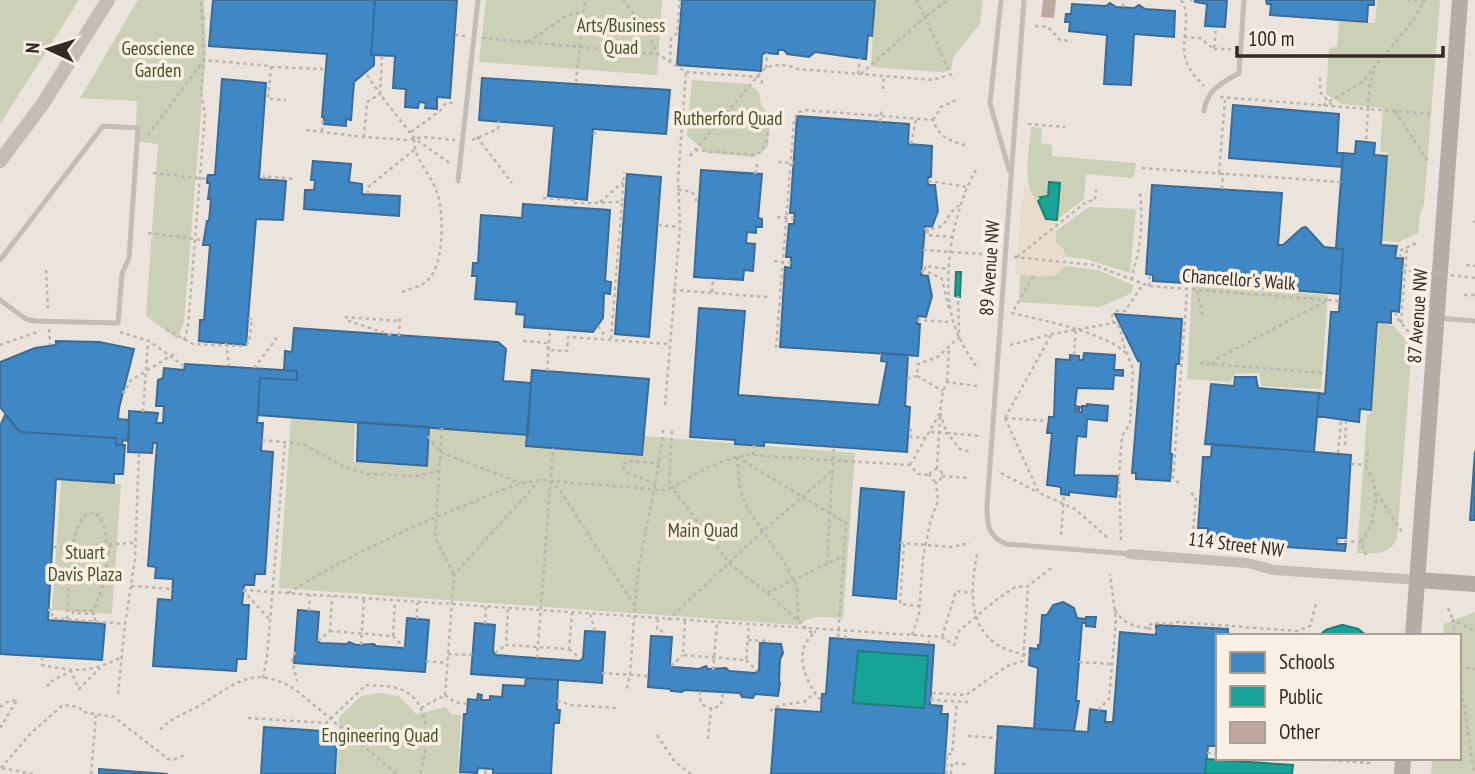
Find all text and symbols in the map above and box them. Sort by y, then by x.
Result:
park label: Arts/Business Quad [577,13,665,59]
north arrow [14,14,84,84]
scale bar [1237,14,1444,58]
text: 100 m [1248,25,1294,52]
park label: Geoscience Garden [121,36,195,82]
text: N [20,42,44,54]
park label: Rutherford Quad [674,106,782,130]
street label: 89 Avenue NW [974,219,1004,317]
street label: Chancellor's Walk [1181,263,1297,295]
street label: 87 Avenue NW [1402,268,1432,364]
park label: Main Quad [668,518,738,542]
street label: 114 Street NW [1187,526,1285,562]
park label: Stuart Davis Plaza [48,540,122,586]
legend [1216,634,1461,760]
text: Schools [1279,648,1335,675]
text: Public [1279,683,1324,710]
text: Other [1279,718,1320,745]
park label: Engineering Quad [321,723,439,747]

